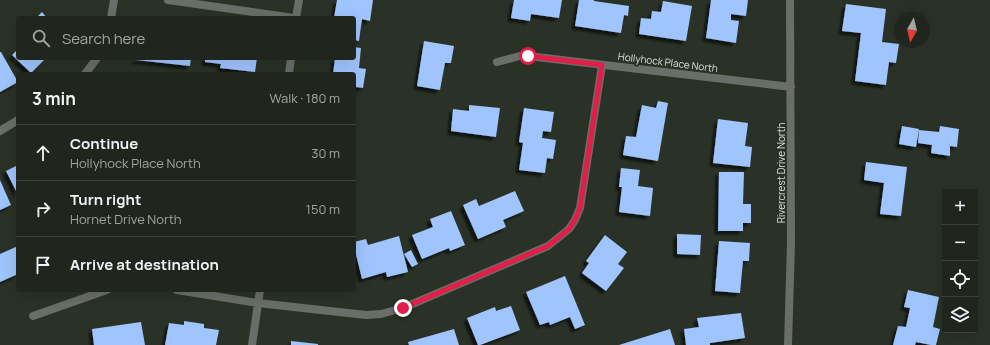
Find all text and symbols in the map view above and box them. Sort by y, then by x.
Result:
north arrow [894,12,930,48]
search box [16,16,356,60]
icon: search [30,27,52,49]
text: Search here [62,28,145,49]
route start [519,47,537,65]
street label: Hollyhock Place North [617,49,719,75]
text: 3 min [32,87,76,110]
text: Walk · 180 m [269,89,340,107]
street label: Rivercrest Drive North [774,123,788,223]
text: Continue [70,133,138,154]
icon: ahead [32,142,54,164]
text: 30 m [311,144,340,162]
text: Hollyhock Place North [70,154,201,172]
text: Turn right [70,189,141,210]
map controls [942,189,978,333]
button: + [942,189,978,225]
icon: right [32,198,54,220]
text: 150 m [306,200,340,218]
text: Hornet Drive North [70,210,182,228]
button: − [942,225,978,261]
icon: arrive [32,254,54,276]
text: Arrive at destination [70,254,219,275]
button: locate [942,261,978,297]
button: layers [942,297,978,333]
route end [394,299,412,317]

